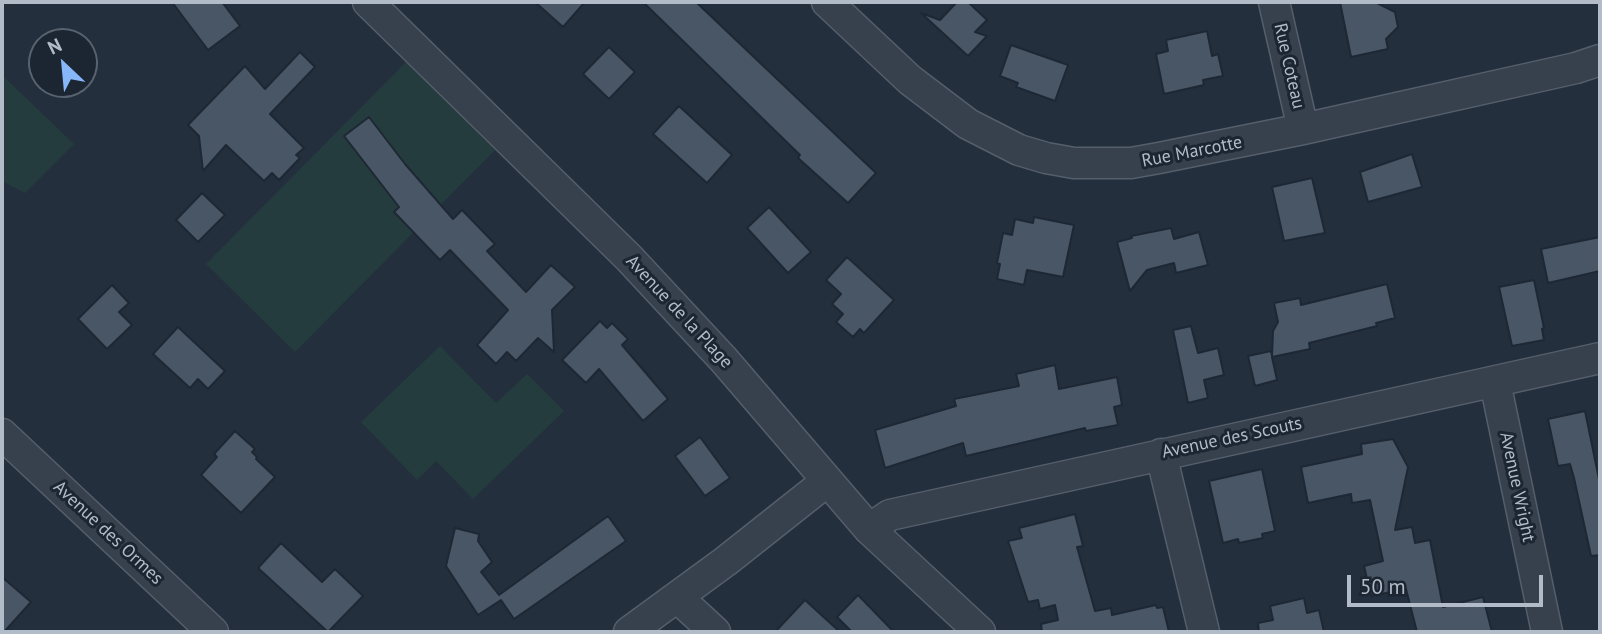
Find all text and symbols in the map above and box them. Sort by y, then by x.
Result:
street label: Rue Coteau [1269,21,1309,111]
north arrow [28,28,98,98]
text: N [44,32,66,59]
street label: Rue Marcotte [1140,132,1244,172]
street label: Avenue de la Plage [621,251,737,373]
street label: Avenue des Scouts [1160,413,1304,463]
street label: Avenue Wright [1495,430,1539,544]
street label: Avenue des Ormes [49,477,167,589]
scale bar [1350,560,1546,604]
text: 50 m [1360,573,1406,600]

